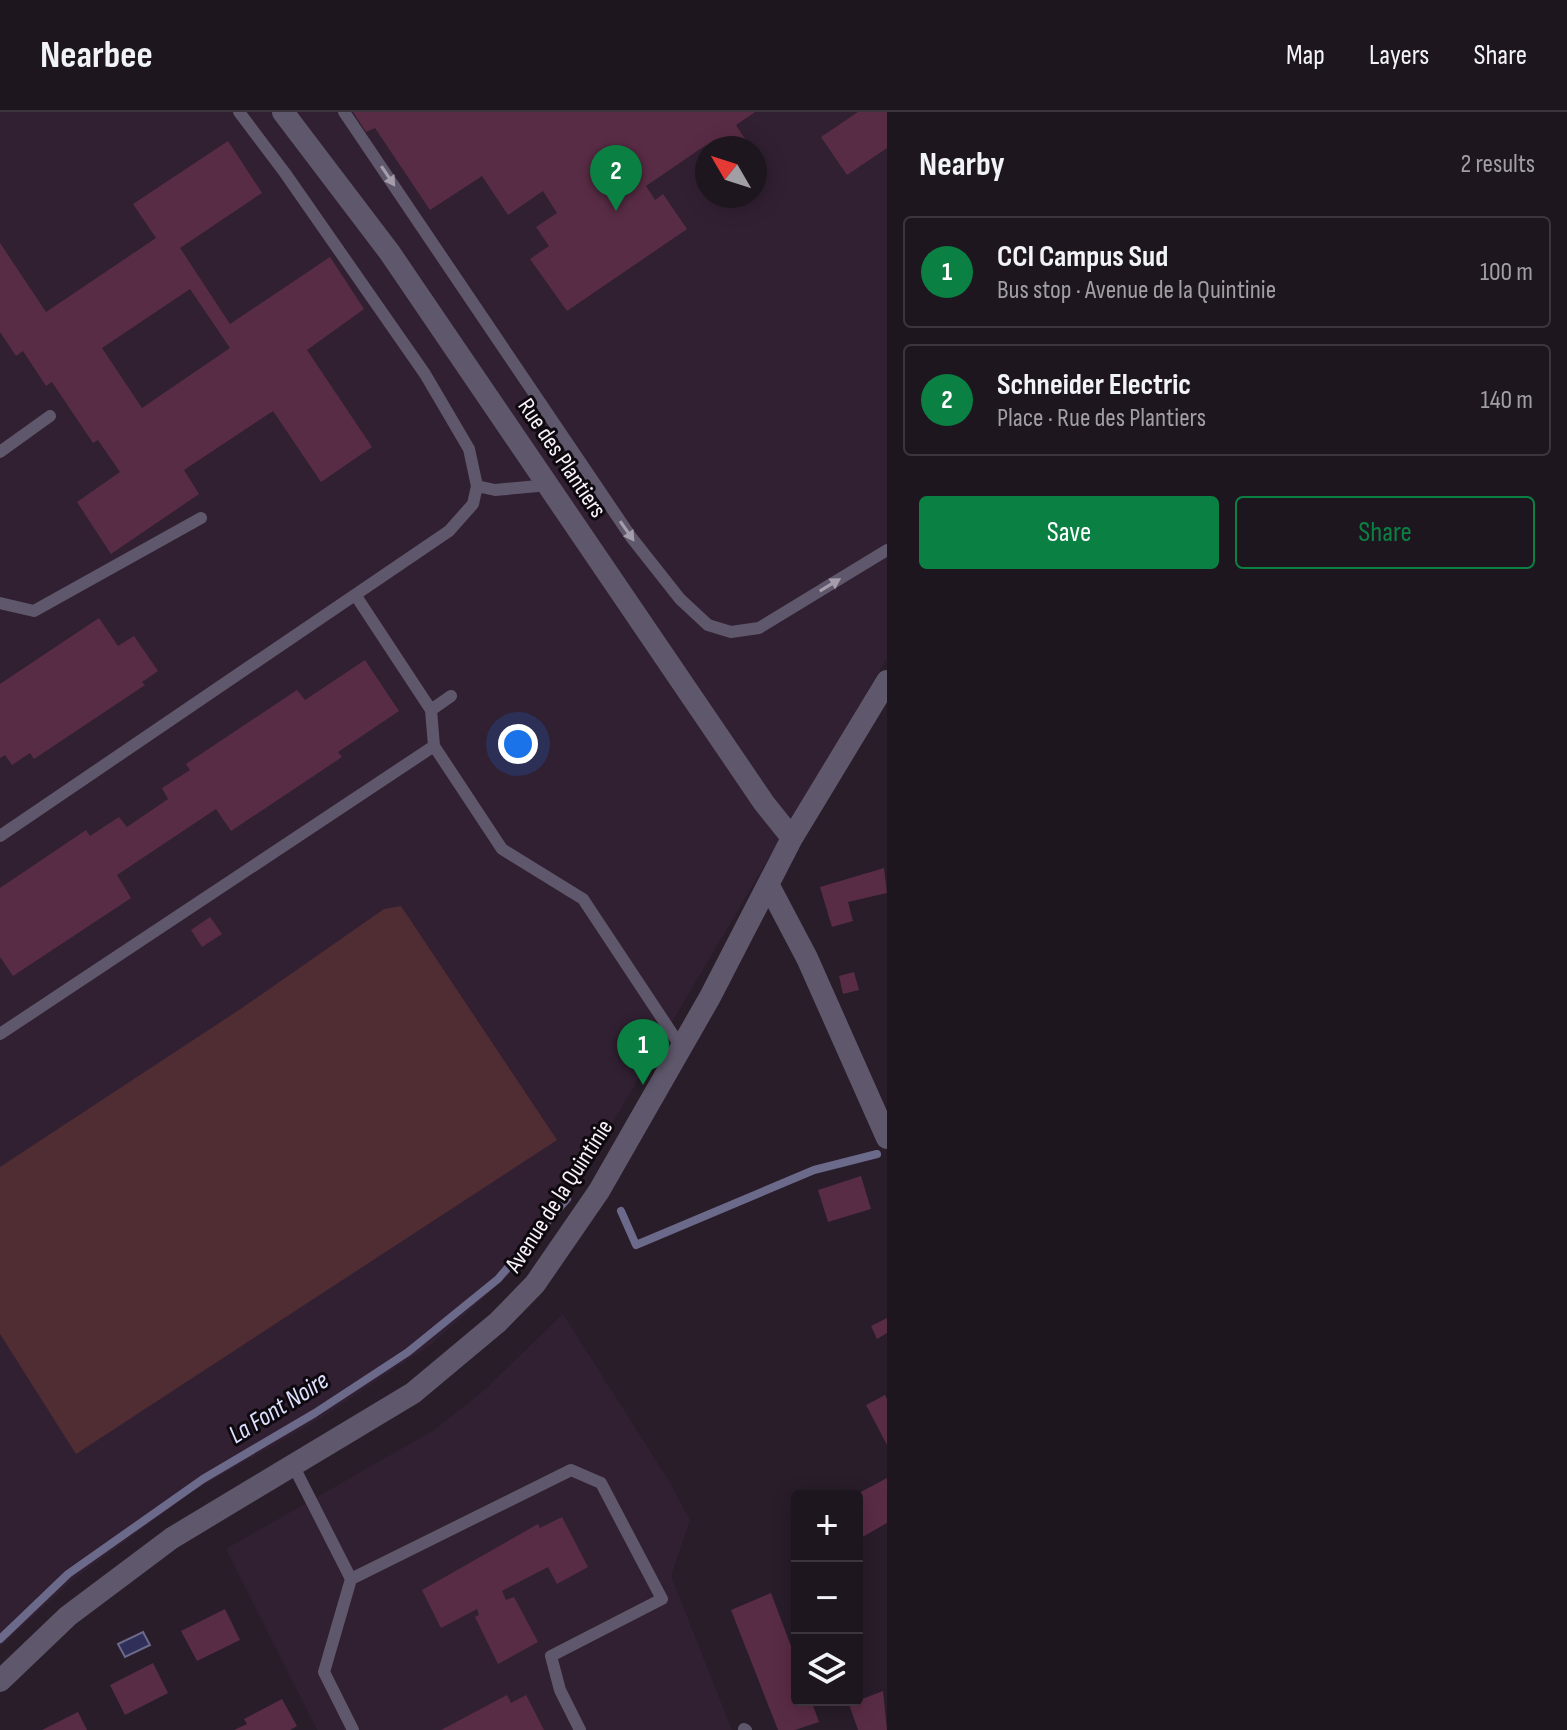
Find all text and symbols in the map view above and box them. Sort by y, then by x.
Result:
text: Nearbee [40,33,153,78]
text: Map [1286,39,1325,72]
text: Layers [1369,39,1429,72]
text: Share [1473,39,1527,72]
north arrow [695,136,767,208]
text: Nearby [919,144,1005,185]
pin: 2 [590,145,642,211]
text: 2 results [1461,149,1535,180]
one-way arrow [380,166,395,187]
text: CCI Campus Sud [997,239,1168,275]
text: 1 [942,257,952,288]
text: 100 m [1480,257,1533,288]
text: Bus stop · Avenue de la Quintinie [997,275,1276,306]
text: Schneider Electric [997,367,1191,403]
text: 2 [941,385,953,416]
text: 140 m [1481,385,1533,416]
street label: Rue des Plantiers [512,393,612,523]
text: Place · Rue des Plantiers [997,403,1206,434]
button: Save [919,496,1219,569]
button: Share [1235,496,1535,569]
one-way arrow [619,521,634,542]
one-way arrow [819,578,841,592]
your location [498,724,538,764]
pin: 1 [617,1019,669,1085]
street label: Avenue de la Quintinie [498,1114,619,1279]
water label: La Font Noire [223,1365,335,1451]
map controls [791,1490,863,1706]
button: + [791,1490,863,1562]
button: − [791,1562,863,1634]
button: layers [791,1634,863,1706]

